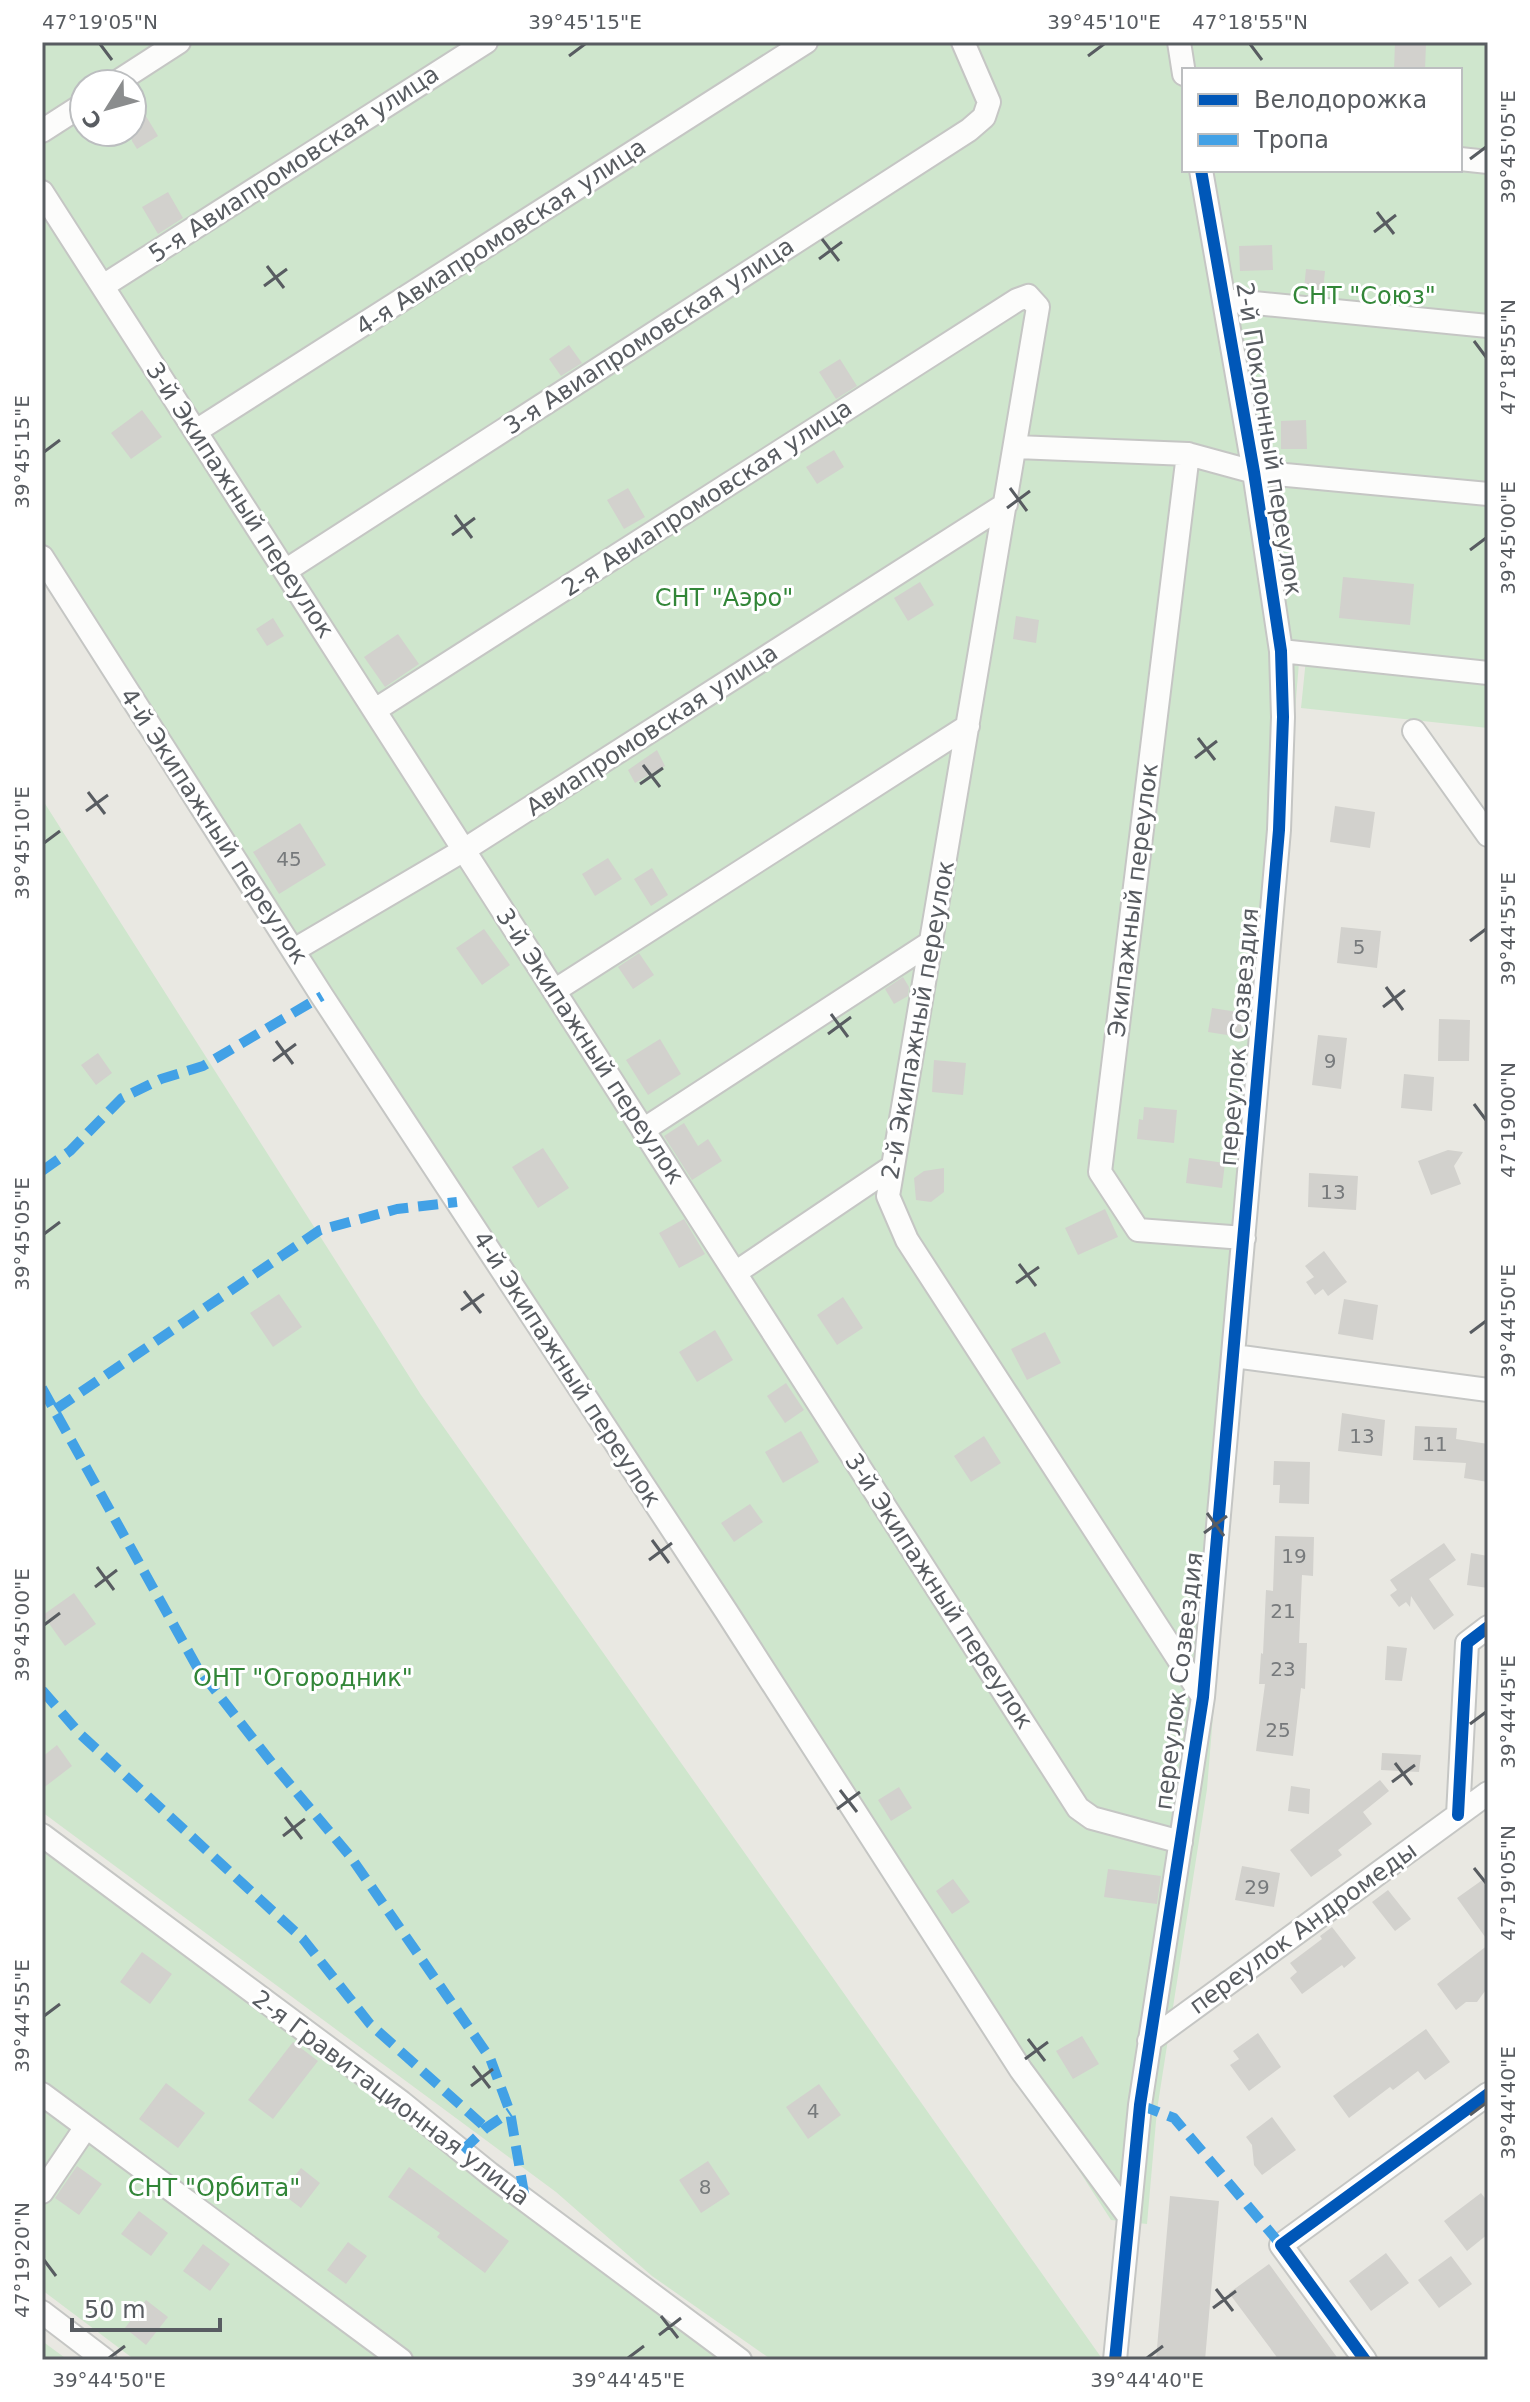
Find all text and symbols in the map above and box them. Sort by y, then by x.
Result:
text: 47°19'05"N [42,10,158,34]
text: 39°45'15"E [528,10,642,34]
text: 39°45'10"E [1047,10,1161,34]
text: 47°18'55"N [1192,10,1308,34]
street label: 5-я Авиапромовская улица [144,60,444,268]
north arrow [68,68,148,148]
legend [1182,68,1462,172]
text: Велодорожка [1254,86,1427,114]
text: 39°45'05"E [1496,90,1520,204]
text: С [78,106,107,134]
text: Тропа [1253,126,1329,154]
street label: 4-я Авиапромовская улица [351,133,651,341]
street label: 3-я Авиапромовская улица [499,232,799,440]
street label: 2-й Поклонный переулок [1230,280,1308,598]
park label: СНТ "Союз" [1292,282,1436,310]
text: 47°18'55"N [1496,299,1520,415]
street label: 3-й Экипажный переулок [140,357,340,643]
street label: 2-я Авиапромовская улица [557,394,857,602]
text: 39°45'15"E [10,395,34,509]
text: 39°45'00"E [1496,481,1520,595]
park label: СНТ "Аэро" [655,584,793,612]
street label: Авиапромовская улица [521,638,783,822]
street label: 4-й Экипажный переулок [114,683,314,969]
street label: Экипажный переулок [1102,761,1164,1039]
text: 39°45'10"E [10,786,34,900]
house number: 45 [276,847,302,871]
street label: 2-й Экипажный переулок [876,858,960,1182]
text: 39°44'55"E [1496,872,1520,986]
street label: 3-й Экипажный переулок [490,903,690,1189]
street label: переулок Созвездия [1214,907,1264,1167]
house number: 5 [1353,935,1365,959]
house number: 9 [1324,1049,1336,1073]
text: 47°19'00"N [1496,1062,1520,1178]
text: 39°45'05"E [10,1177,34,1291]
house number: 13 [1320,1180,1346,1204]
street label: 4-й Экипажный переулок [467,1226,667,1512]
text: 39°44'50"E [1496,1264,1520,1378]
house number: 13 [1349,1424,1375,1448]
house number: 11 [1422,1432,1448,1456]
street label: 3-й Экипажный переулок [839,1448,1039,1734]
house number: 19 [1281,1544,1307,1568]
street label: переулок Созвездия [1149,1551,1209,1811]
text: 39°45'00"E [10,1568,34,1682]
house number: 21 [1270,1599,1296,1623]
text: 39°44'45"E [1496,1655,1520,1769]
house number: 23 [1270,1657,1296,1681]
park label: ОНТ "Огородник" [193,1664,413,1692]
house number: 25 [1265,1718,1291,1742]
text: 47°19'05"N [1496,1825,1520,1941]
street label: переулок Андромеды [1184,1836,1422,2020]
house number: 29 [1244,1875,1270,1899]
text: 39°44'55"E [10,1959,34,2073]
street label: 2-я Гравитационная улица [247,1985,535,2211]
text: 39°44'40"E [1496,2046,1520,2160]
house number: 4 [807,2099,819,2123]
park label: СНТ "Орбита" [128,2174,300,2202]
house number: 8 [699,2175,711,2199]
text: 47°19'20"N [10,2202,34,2318]
scale bar [72,2282,220,2332]
text: 50 m [84,2296,146,2324]
text: 39°44'50"E [52,2368,166,2392]
text: 39°44'45"E [571,2368,685,2392]
text: 39°44'40"E [1090,2368,1204,2392]

